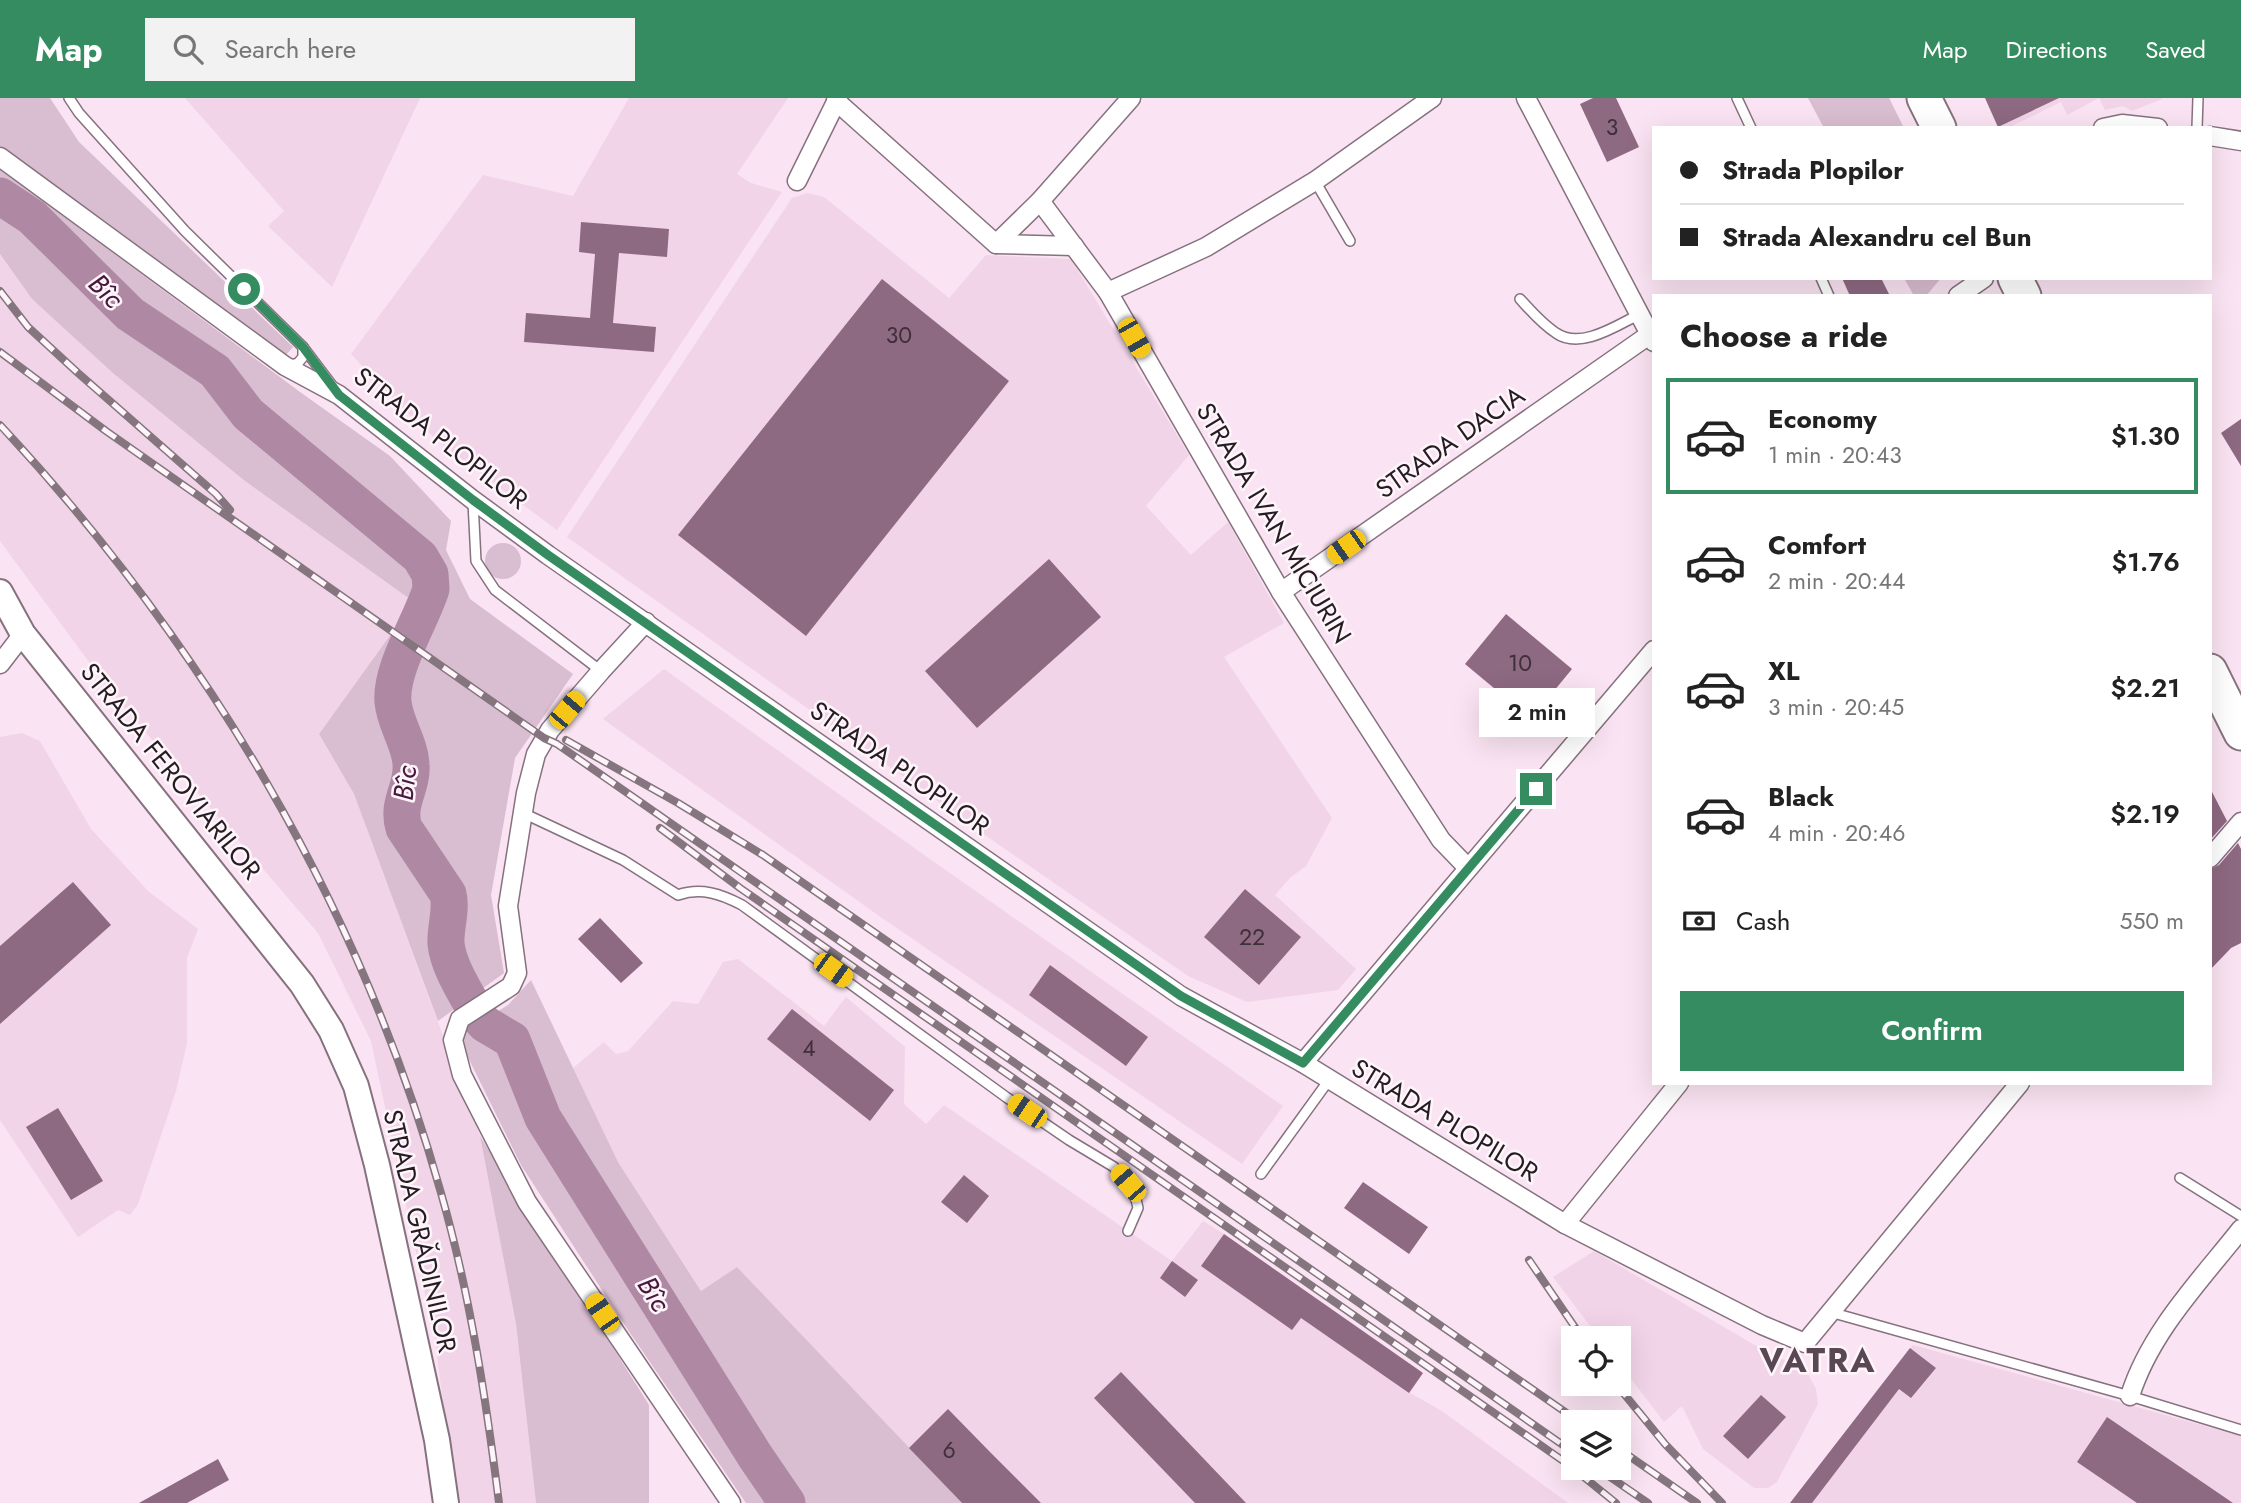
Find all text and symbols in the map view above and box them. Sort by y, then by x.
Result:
search box [145,18,635,81]
text: Map [35,26,103,73]
icon: search [169,30,207,68]
text: Search here [225,30,356,68]
text: Map [1923,32,1968,67]
text: Directions [2006,32,2107,67]
text: Saved [2145,32,2206,67]
house number: 3 [1606,110,1618,144]
text: Strada Plopilor [1722,151,1904,189]
text: Strada Alexandru cel Bun [1722,218,2032,256]
water label: Bîc [79,264,133,318]
route start [228,273,260,305]
text: Choose a ride [1680,313,1888,359]
car [1115,315,1154,361]
house number: 30 [886,318,912,352]
street label: STRADA PLOPILOR [346,358,537,519]
street label: STRADA DACIA [1368,376,1533,508]
street label: STRADA IVAN MICIURIN [1187,395,1361,651]
text: Economy [1768,400,1877,438]
icon: car [1684,405,1747,468]
text: $1.30 [2111,417,2180,455]
text: 1 min · 20:43 [1768,438,1902,472]
car [1323,526,1370,568]
text: Comfort [1768,526,1866,564]
icon: car [1684,531,1747,594]
text: $1.76 [2112,543,2180,581]
text: 2 min · 20:44 [1768,564,1905,598]
house number: 10 [1508,646,1532,680]
text: XL [1768,652,1800,690]
street label: STRADA FEROVIARILOR [72,654,271,888]
icon: car [1684,657,1747,720]
text: $2.21 [2111,669,2180,707]
car [546,687,589,733]
callout: 2 min [1478,688,1594,736]
text: 3 min · 20:45 [1768,690,1904,724]
street label: STRADA PLOPILOR [802,692,998,845]
text: 2 min [1507,695,1567,729]
water label: Bîc [383,763,427,803]
route end [1520,773,1552,805]
text: Black [1768,778,1834,816]
icon: car [1684,783,1747,846]
text: $2.19 [2110,795,2180,833]
text: 4 min · 20:46 [1768,816,1905,850]
icon: cash [1680,902,1718,940]
text: Cash [1736,902,1790,940]
text: 550 m [2119,904,2184,938]
house number: 22 [1239,920,1265,954]
car [810,949,857,991]
button: Confirm [1680,991,2184,1071]
house number: 4 [802,1031,816,1065]
street label: STRADA PLOPILOR [1344,1049,1546,1191]
car [1004,1091,1051,1131]
street label: STRADA GRĂDINILOR [374,1106,467,1357]
car [1107,1160,1150,1206]
water label: Bîc [627,1268,681,1320]
car [582,1290,623,1336]
map controls [1561,1326,1631,1480]
button: locate [1561,1326,1631,1396]
district label: VATRA [1758,1337,1877,1384]
button: layers [1561,1410,1631,1480]
house number: 6 [942,1433,956,1467]

